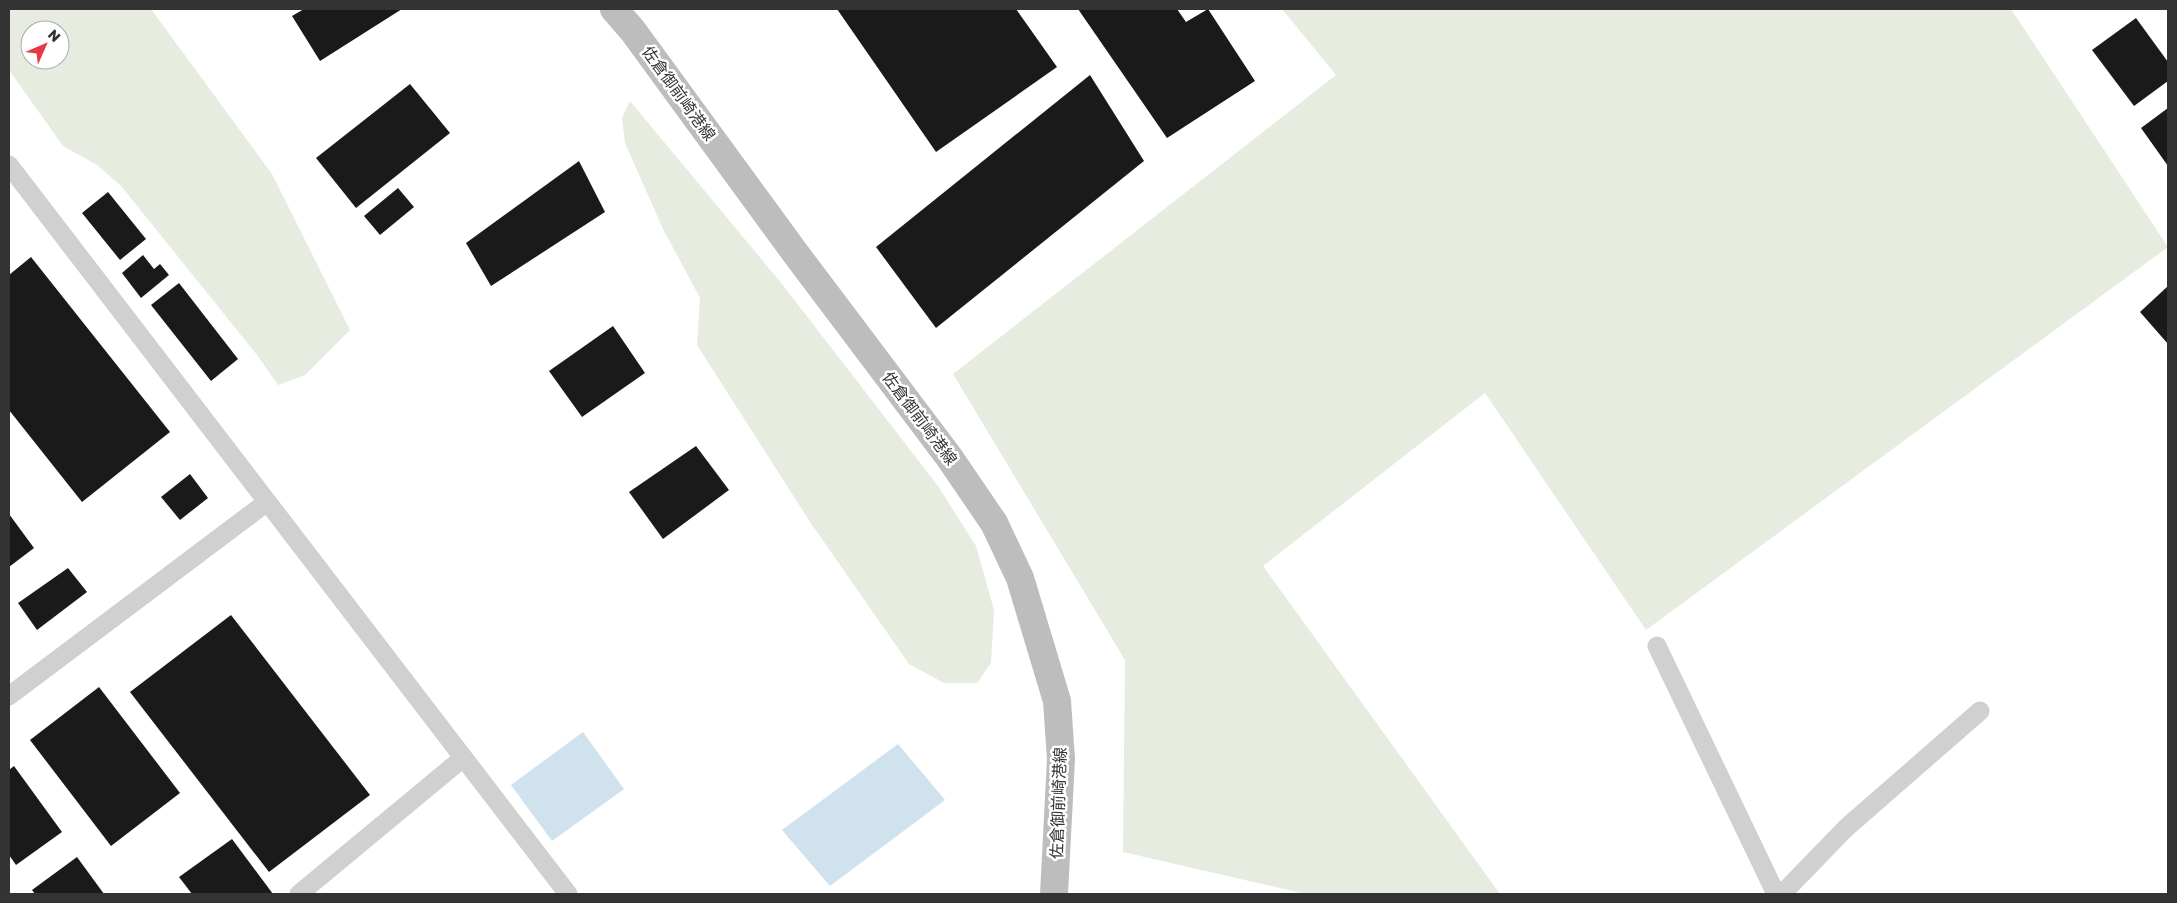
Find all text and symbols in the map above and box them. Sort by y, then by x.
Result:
north arrow [20,20,70,70]
text: N [45,26,64,45]
street label: 佐倉御前崎港線 [638,42,720,144]
street label: 佐倉御前崎港線 [878,367,962,469]
street label: 佐倉御前崎港線 [1046,747,1070,859]

